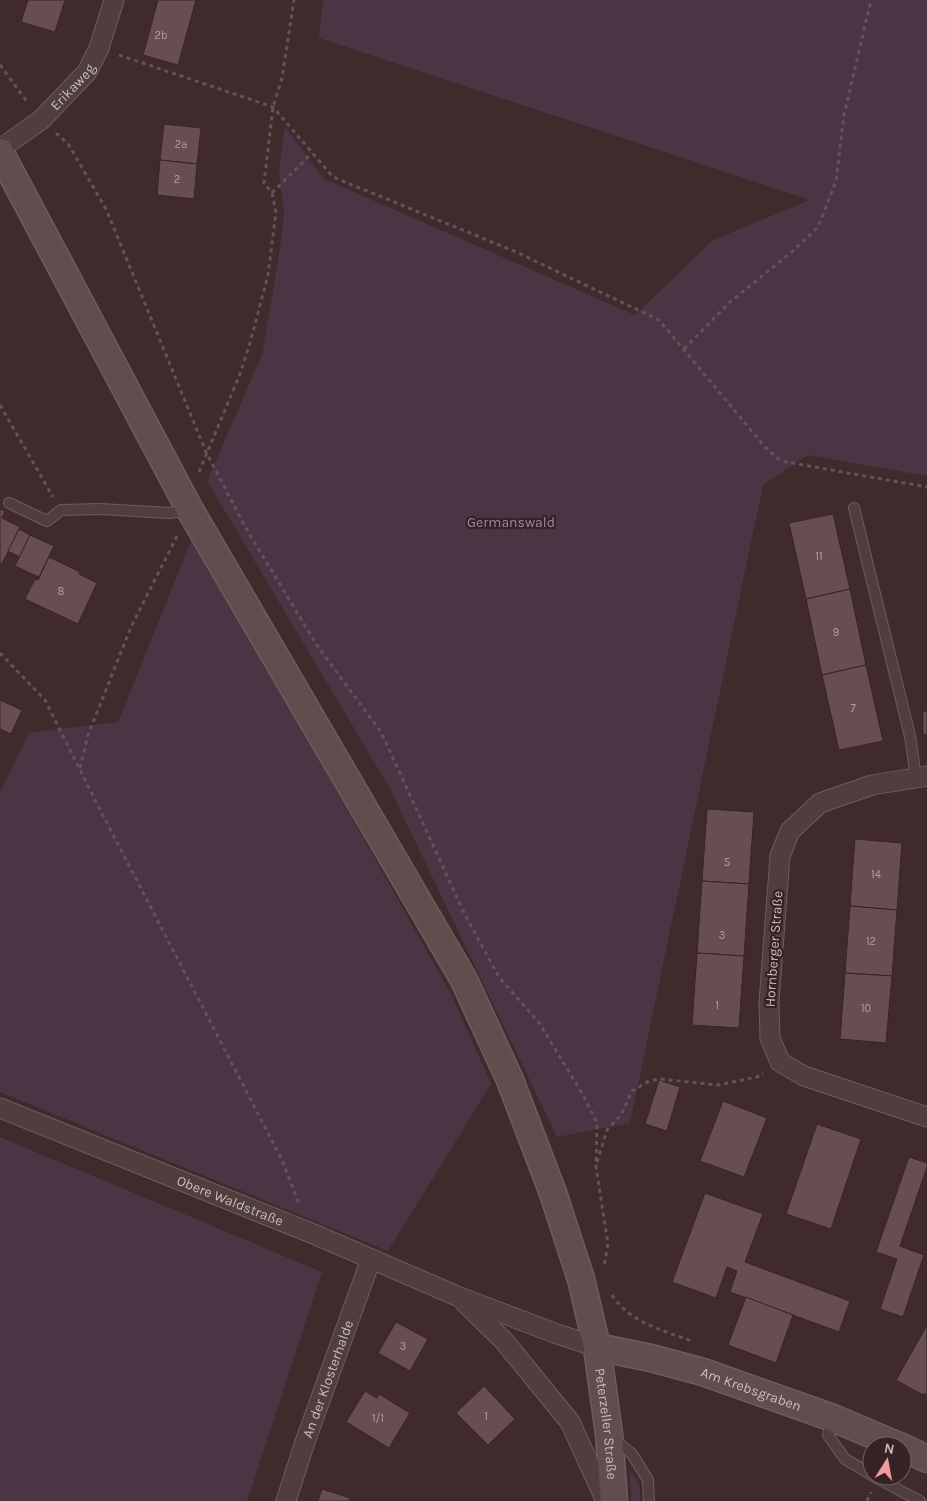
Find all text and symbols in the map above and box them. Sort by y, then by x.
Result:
house number: 2b [155,29,167,42]
street label: Erikaweg [46,61,98,114]
house number: 2a [175,138,187,151]
house number: 2 [174,173,180,186]
park label: Germanswald [467,514,555,531]
house number: 11 [815,550,823,563]
house number: 8 [58,585,65,598]
house number: 9 [833,626,839,639]
house number: 7 [850,702,856,715]
house number: 5 [724,856,730,869]
house number: 14 [871,868,881,881]
street label: Hornberger Straße [761,890,787,1008]
house number: 3 [719,929,725,942]
house number: 12 [866,935,876,948]
house number: 1 [715,999,719,1012]
house number: 10 [861,1002,871,1015]
street label: Obere Waldstraße [174,1171,286,1230]
street label: An der Klosterhalde [299,1318,357,1440]
house number: 3 [400,1340,406,1353]
street label: Am Krebsgraben [699,1363,804,1415]
street label: Peterzeller Straße [591,1367,621,1480]
house number: 1 [484,1410,488,1423]
house number: 1/1 [372,1412,384,1425]
north arrow [862,1436,912,1486]
text: N [883,1439,896,1458]

